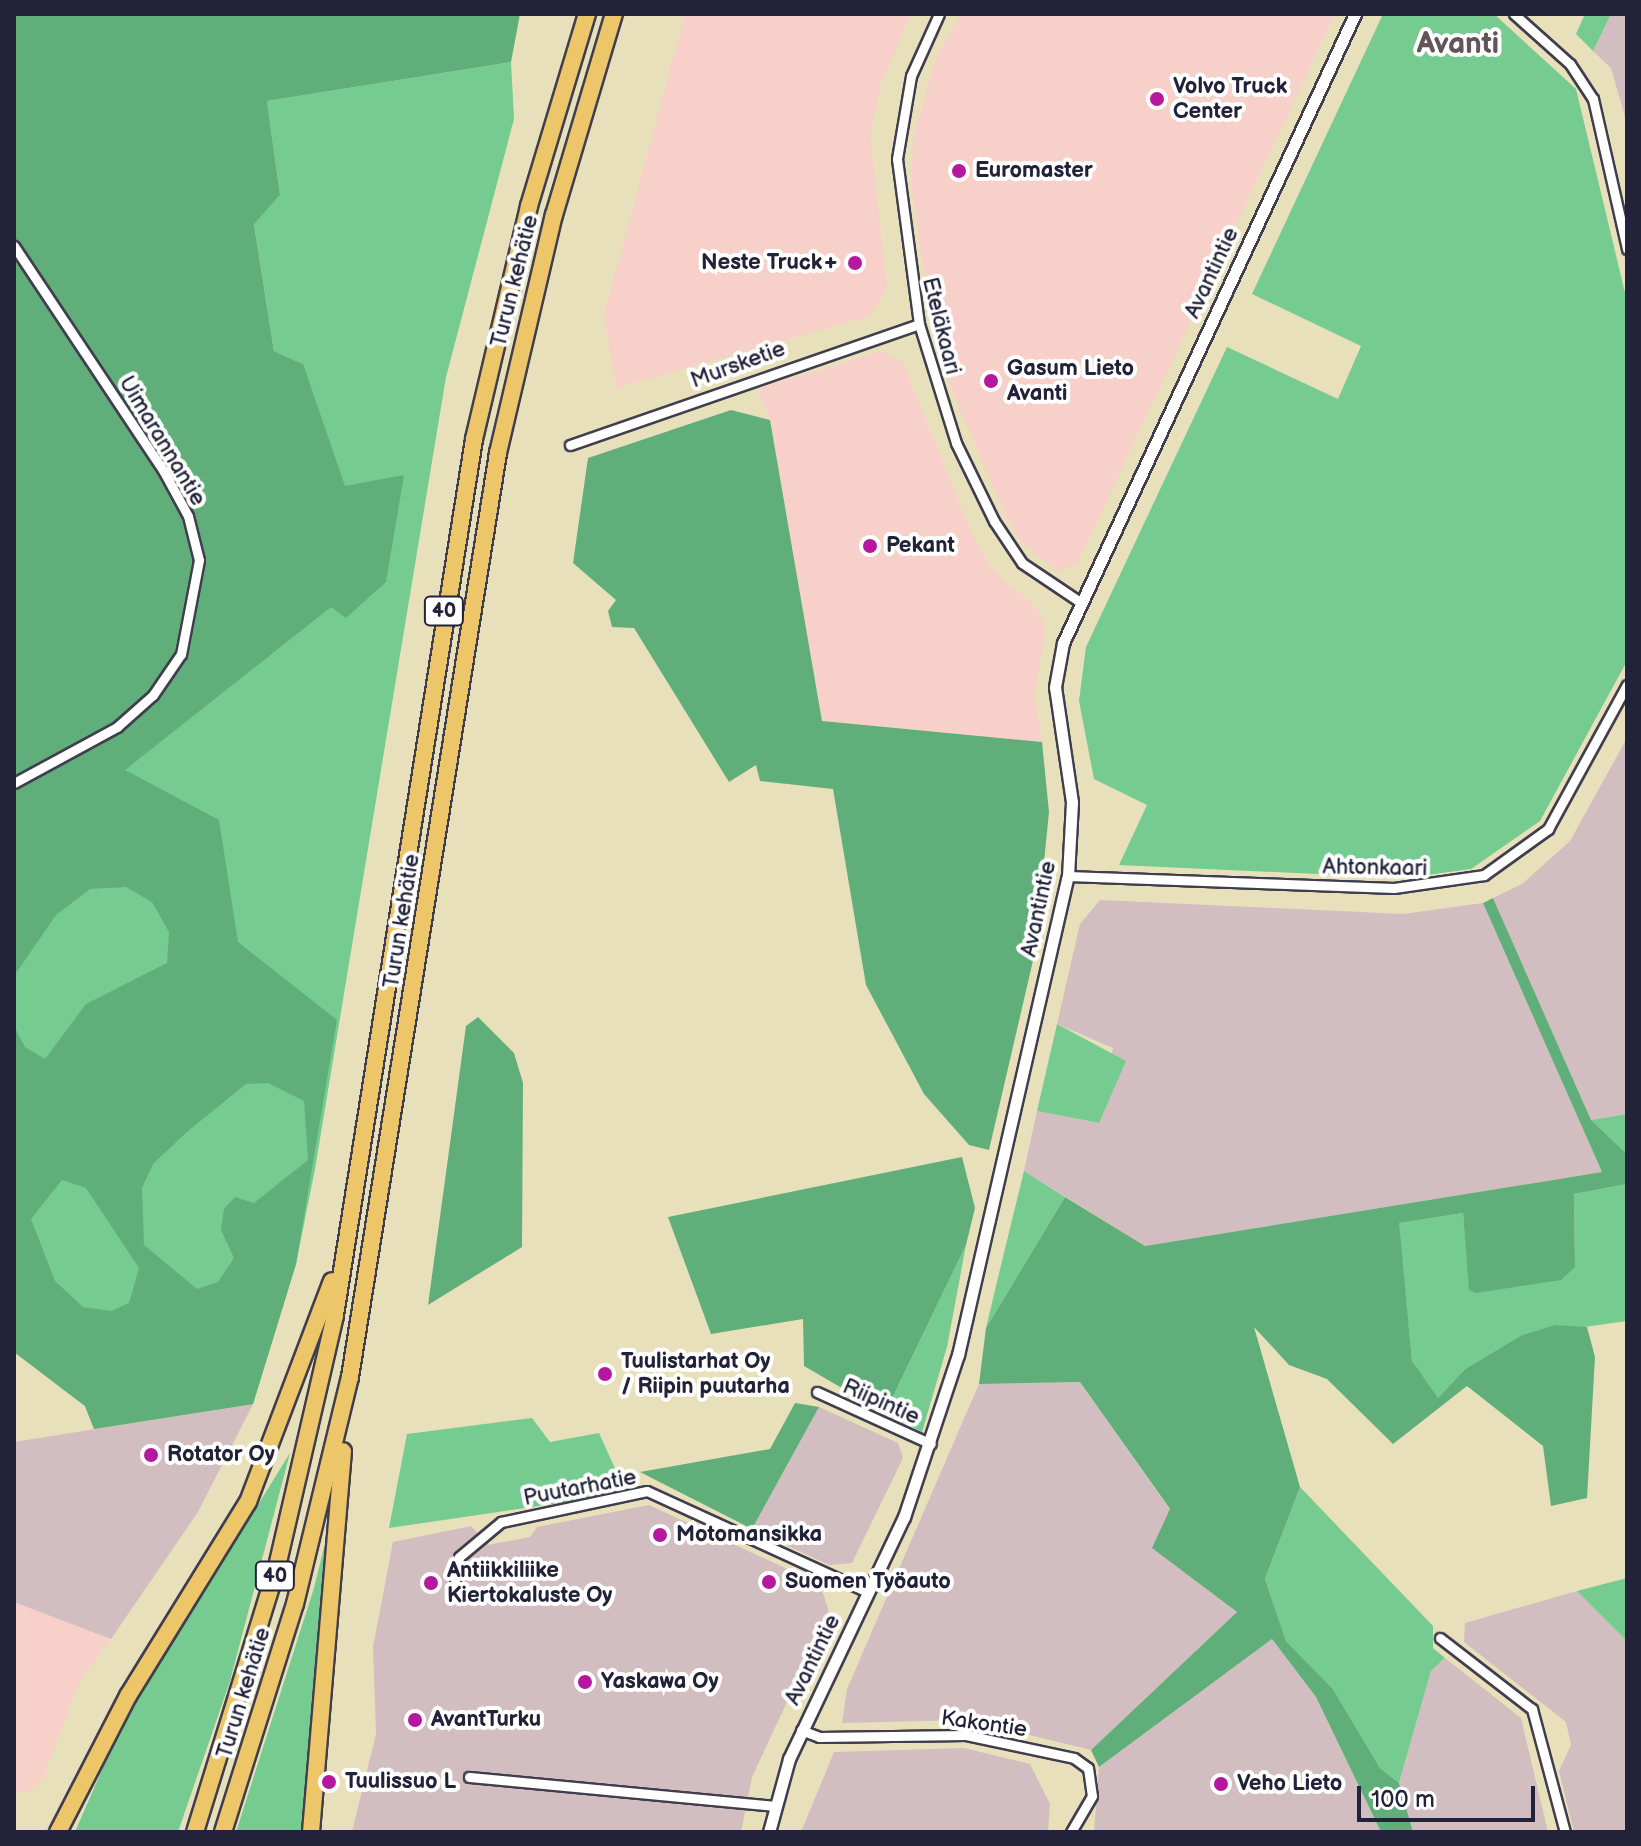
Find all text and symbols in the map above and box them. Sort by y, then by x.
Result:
district label: Avanti [1417,26,1499,62]
place label: Volvo Truck Center [1173,73,1287,124]
marker: Volvo Truck Center [1148,90,1166,108]
place label: Euromaster [975,158,1093,184]
marker: Euromaster [950,162,968,180]
street label: Turun kehätie [486,212,544,350]
street label: Avantintie [1179,223,1245,323]
place label: Neste Truck+ [701,250,839,276]
marker: Neste Truck+ [846,254,864,272]
street label: Eteläkaari [916,275,966,377]
street label: Mursketie [687,336,789,394]
place label: Gasum Lieto Avanti [1007,355,1134,406]
street label: Uimarannantie [113,371,211,511]
marker: Gasum Lieto Avanti [982,372,1000,390]
place label: Pekant [886,533,955,559]
marker: Pekant [861,537,879,555]
road number: 40 [422,595,466,627]
street label: Turun kehätie [378,852,426,990]
street label: Ahtonkaari [1322,854,1428,882]
street label: Avantintie [1016,859,1062,959]
place label: Tuulistarhat Oy / Riipin puutarha [621,1348,790,1400]
marker: Tuulistarhat Oy / Riipin puutarha [596,1365,614,1383]
street label: Riipintie [839,1373,923,1431]
place label: Rotator Oy [167,1442,275,1468]
marker: Rotator Oy [142,1446,160,1464]
street label: Puutarhatie [521,1464,639,1512]
place label: Motomansikka [676,1522,822,1548]
marker: Motomansikka [651,1526,669,1544]
place label: Antiikkiliike Kiertokaluste Oy [447,1557,612,1608]
road number: 40 [253,1560,297,1592]
place label: Suomen Työauto [785,1569,951,1595]
marker: Suomen Työauto [760,1573,778,1591]
marker: Antiikkiliike Kiertokaluste Oy [422,1574,440,1592]
street label: Avantintie [780,1610,846,1710]
street label: Turun kehätie [212,1624,276,1762]
place label: Yaskawa Oy [601,1669,719,1695]
marker: Yaskawa Oy [576,1673,594,1691]
street label: Kakontie [939,1705,1029,1743]
place label: AvantTurku [431,1707,541,1733]
marker: AvantTurku [406,1711,424,1729]
place label: Tuulissuo L [345,1769,456,1795]
scale bar [1361,1770,1539,1820]
place label: Veho Lieto [1237,1771,1342,1797]
marker: Tuulissuo L [320,1773,338,1791]
marker: Veho Lieto [1212,1775,1230,1793]
text: 100 m [1371,1785,1435,1814]

